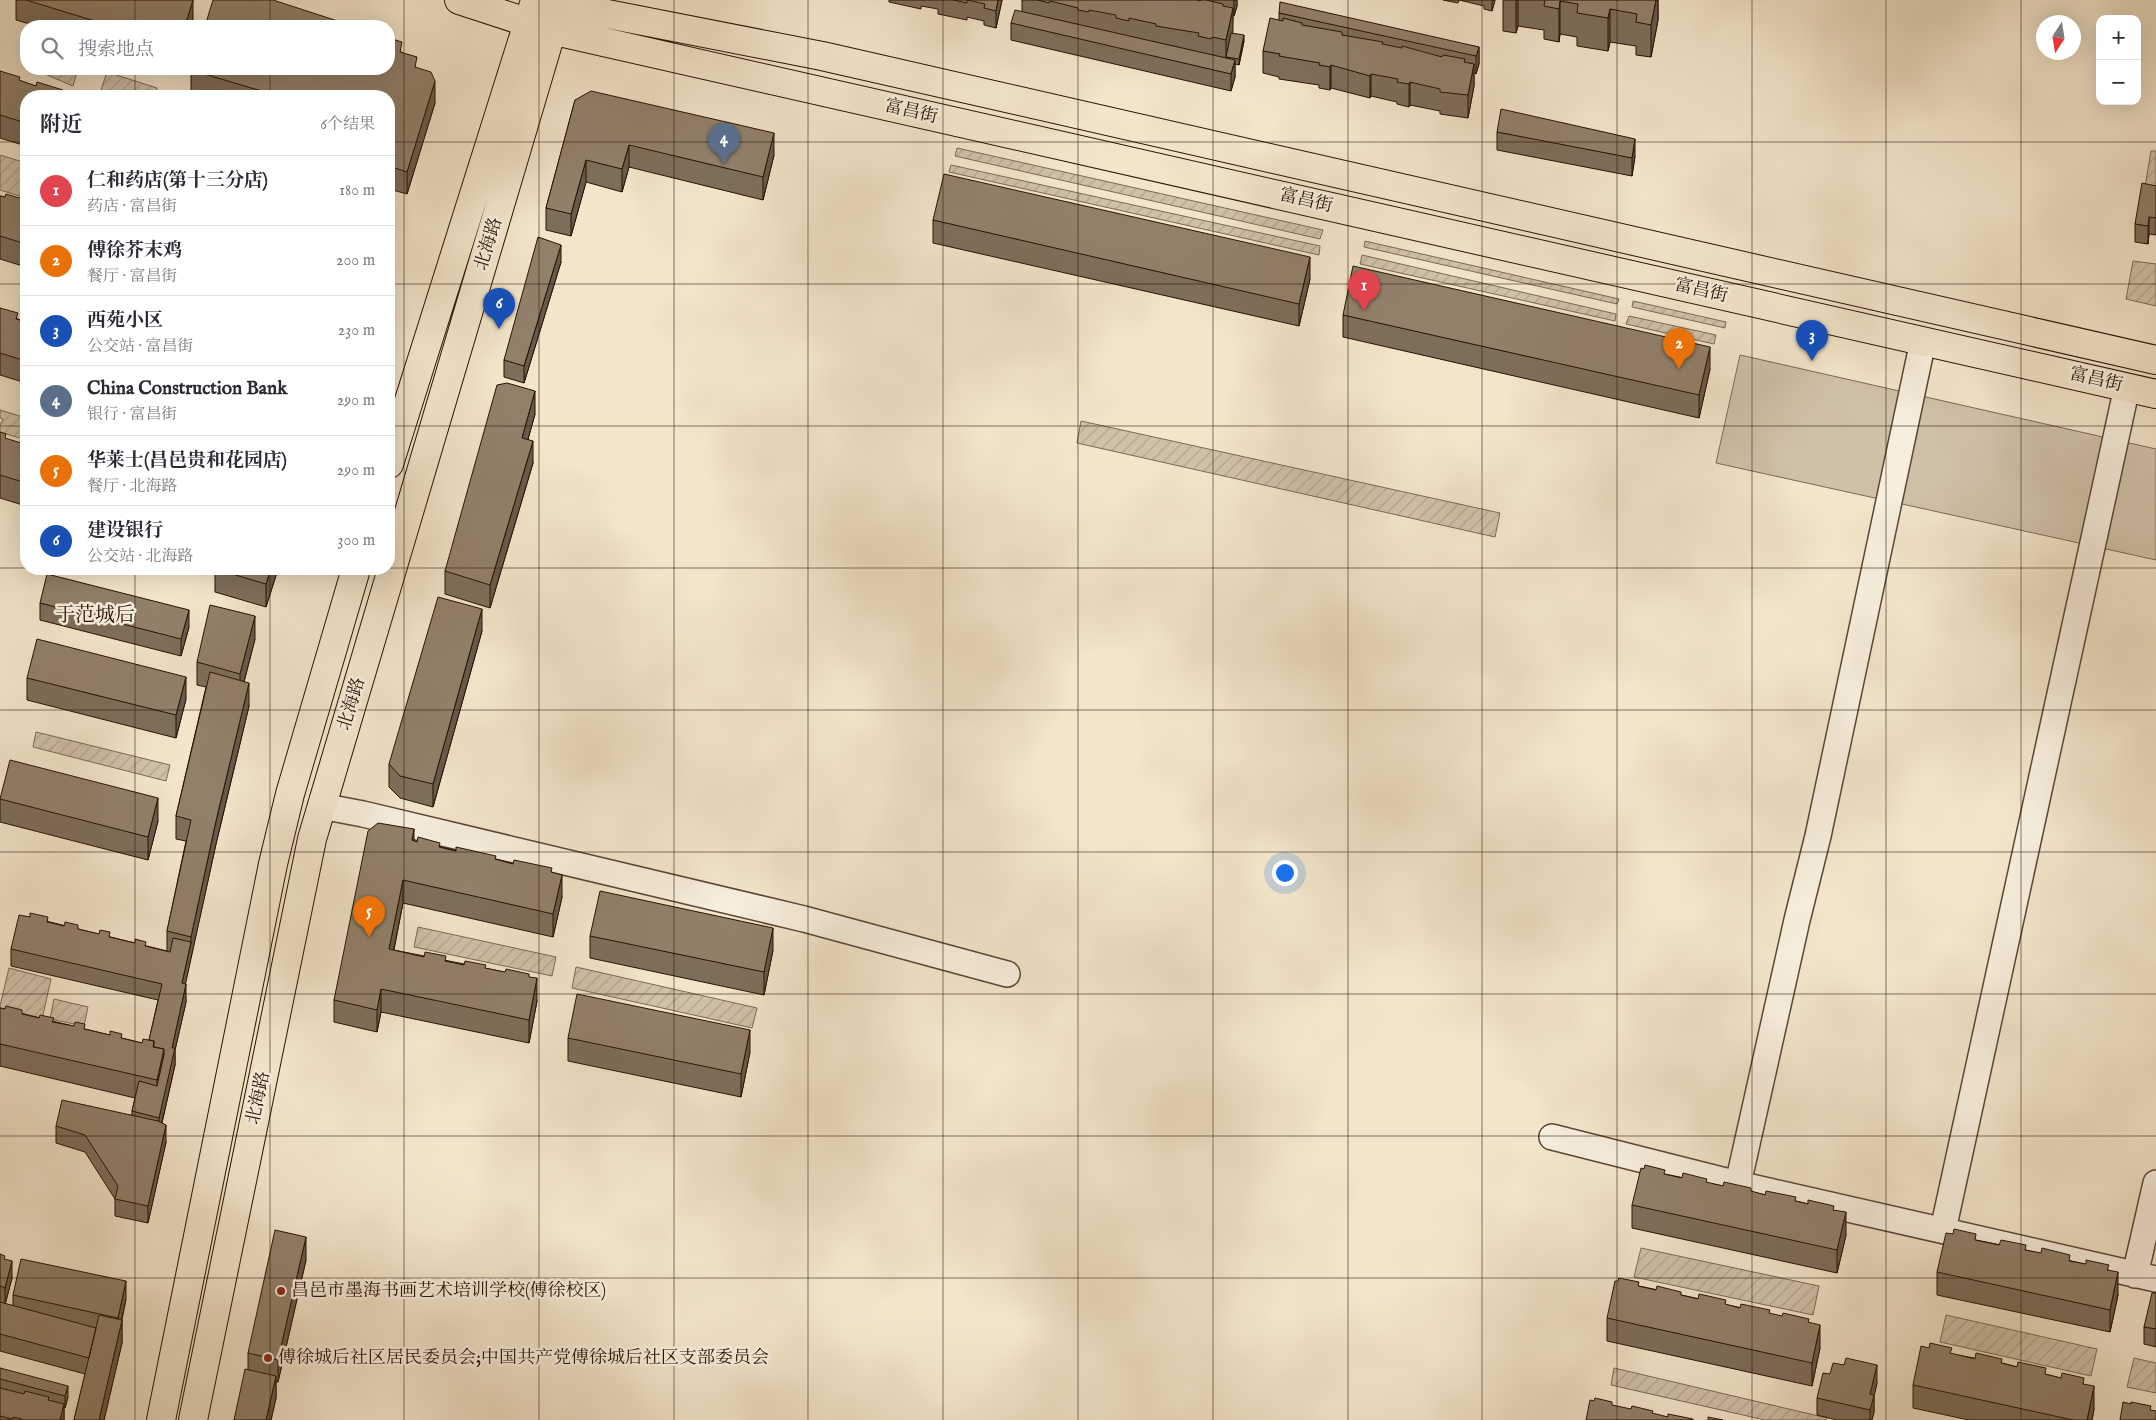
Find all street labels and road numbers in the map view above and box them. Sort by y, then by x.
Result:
street label: 富昌街 [882,95,940,129]
street label: 富昌街 [1277,184,1335,218]
street label: 北海路 [470,215,508,273]
street label: 富昌街 [1672,274,1730,308]
street label: 富昌街 [2067,363,2125,397]
street label: 北海路 [333,675,371,733]
street label: 北海路 [242,1069,276,1127]

